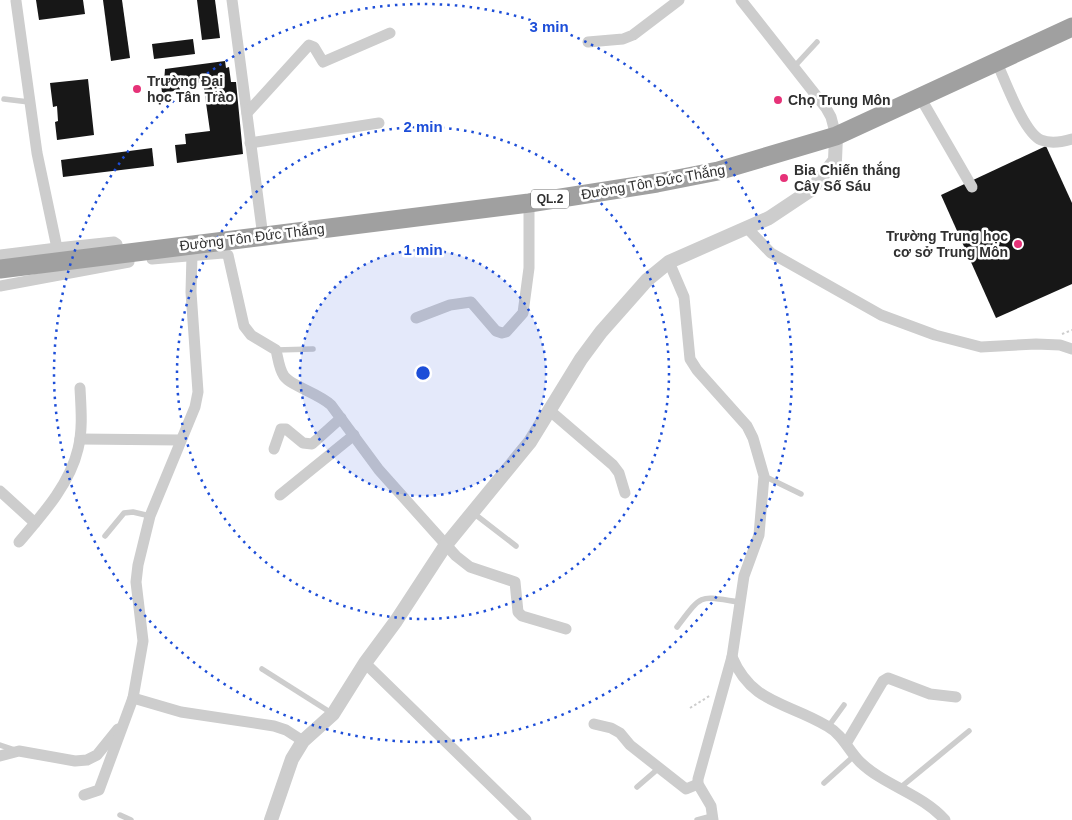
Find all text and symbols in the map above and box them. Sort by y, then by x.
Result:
text: 3 min [529,18,569,35]
place label: Trường Đại học Tân Trào [147,73,234,105]
marker: Trường Đại học Tân Trào [131,83,143,95]
place label: Chọ Trung Môn [788,92,891,108]
marker: Chọ Trung Môn [772,94,784,106]
text: 2 min [403,118,443,135]
street label: Đường Tôn Đức Thắng [580,161,726,203]
place label: Bia Chiến thắng Cây Số Sáu [794,161,901,194]
marker: Bia Chiến thắng Cây Số Sáu [778,172,790,184]
road number: QL.2 [531,190,569,208]
street label: Đường Tôn Đức Thắng [179,220,325,254]
place label: Trường Trung học cơ sở Trung Môn [886,228,1008,260]
marker: Trường Trung học cơ sở Trung Môn [1012,238,1024,250]
text: 1 min [403,241,443,258]
centre of rings [414,364,432,382]

